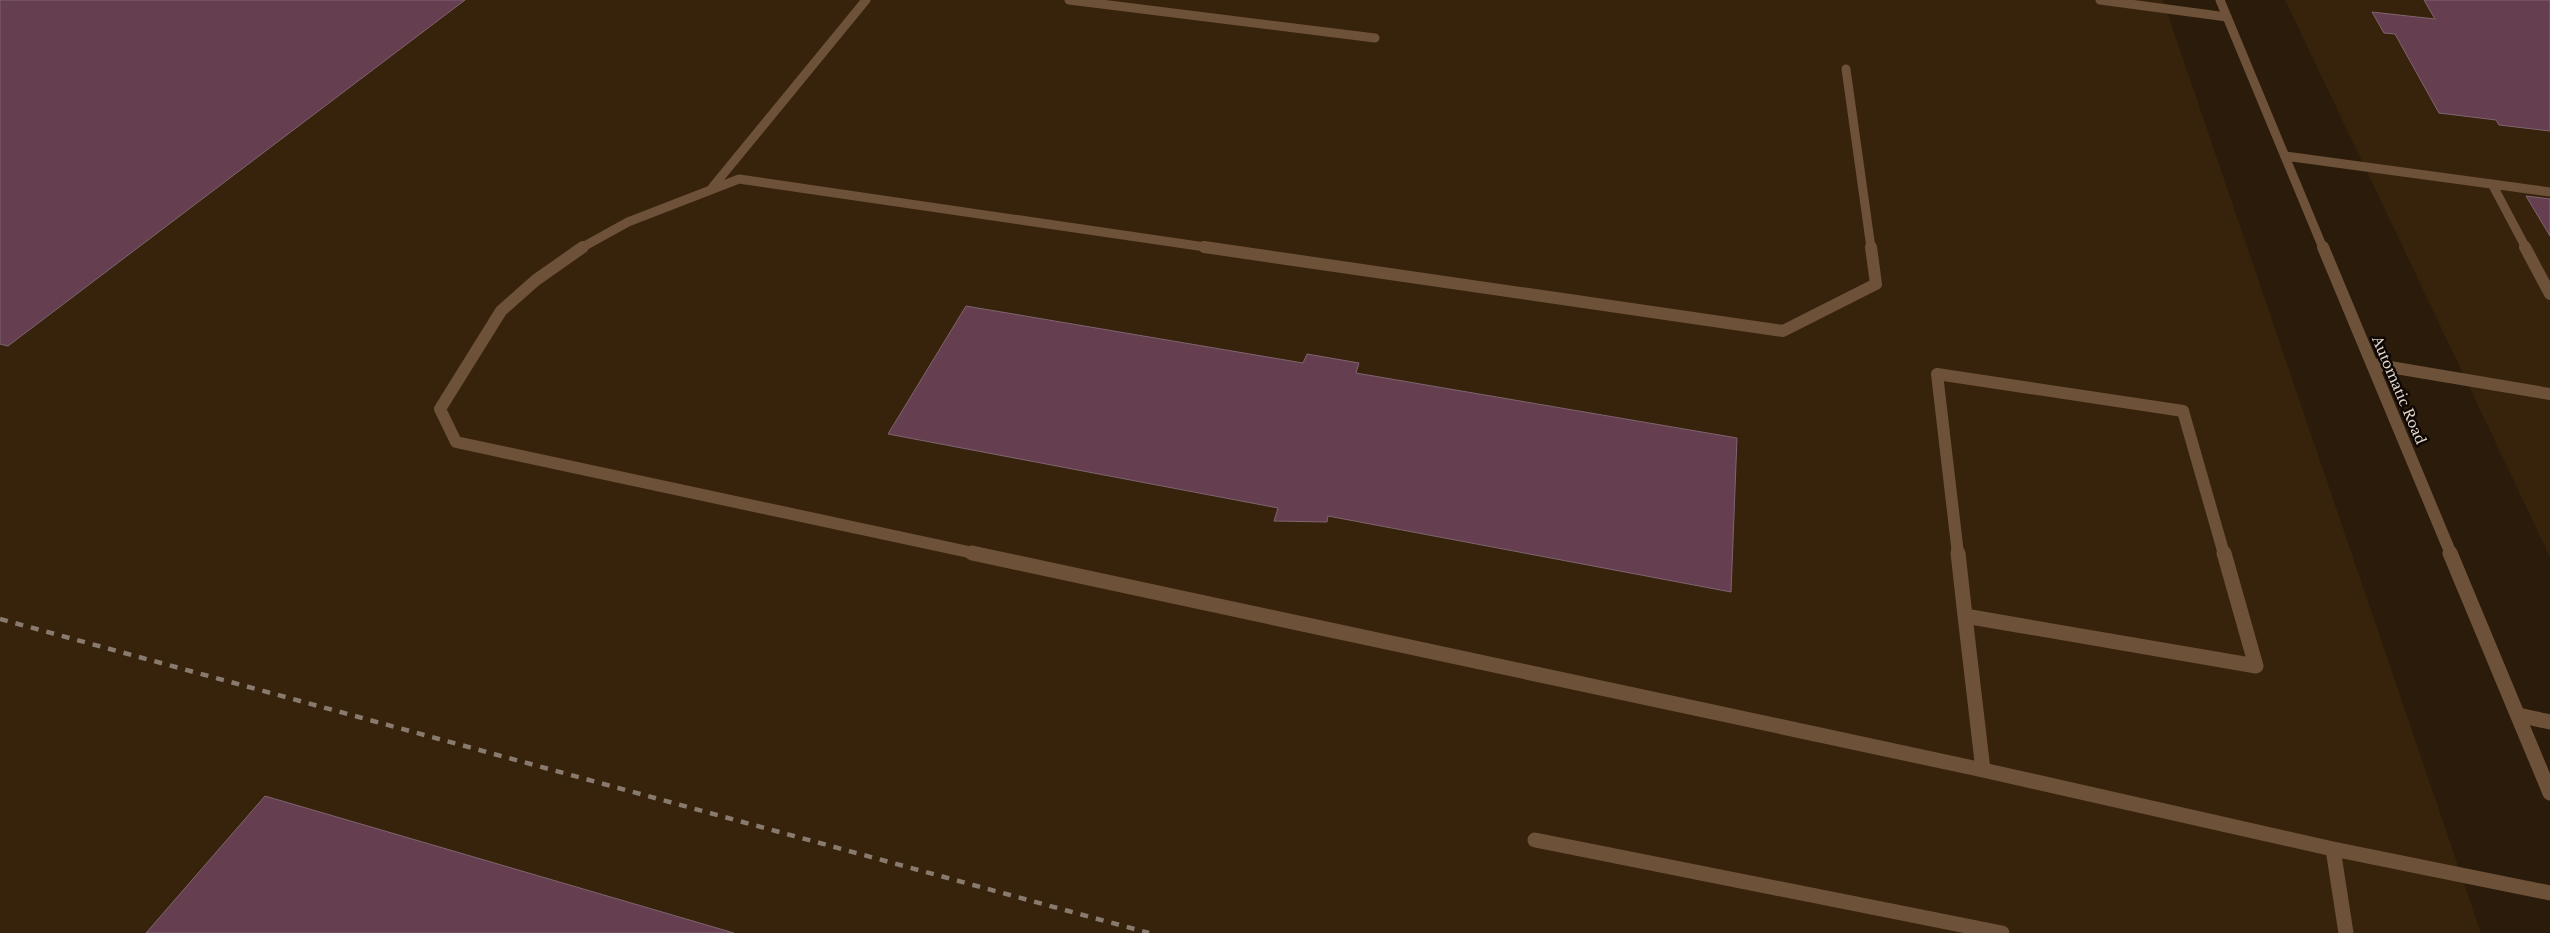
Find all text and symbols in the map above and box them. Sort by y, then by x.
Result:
street label: Automatic Road [2368,332,2430,447]

